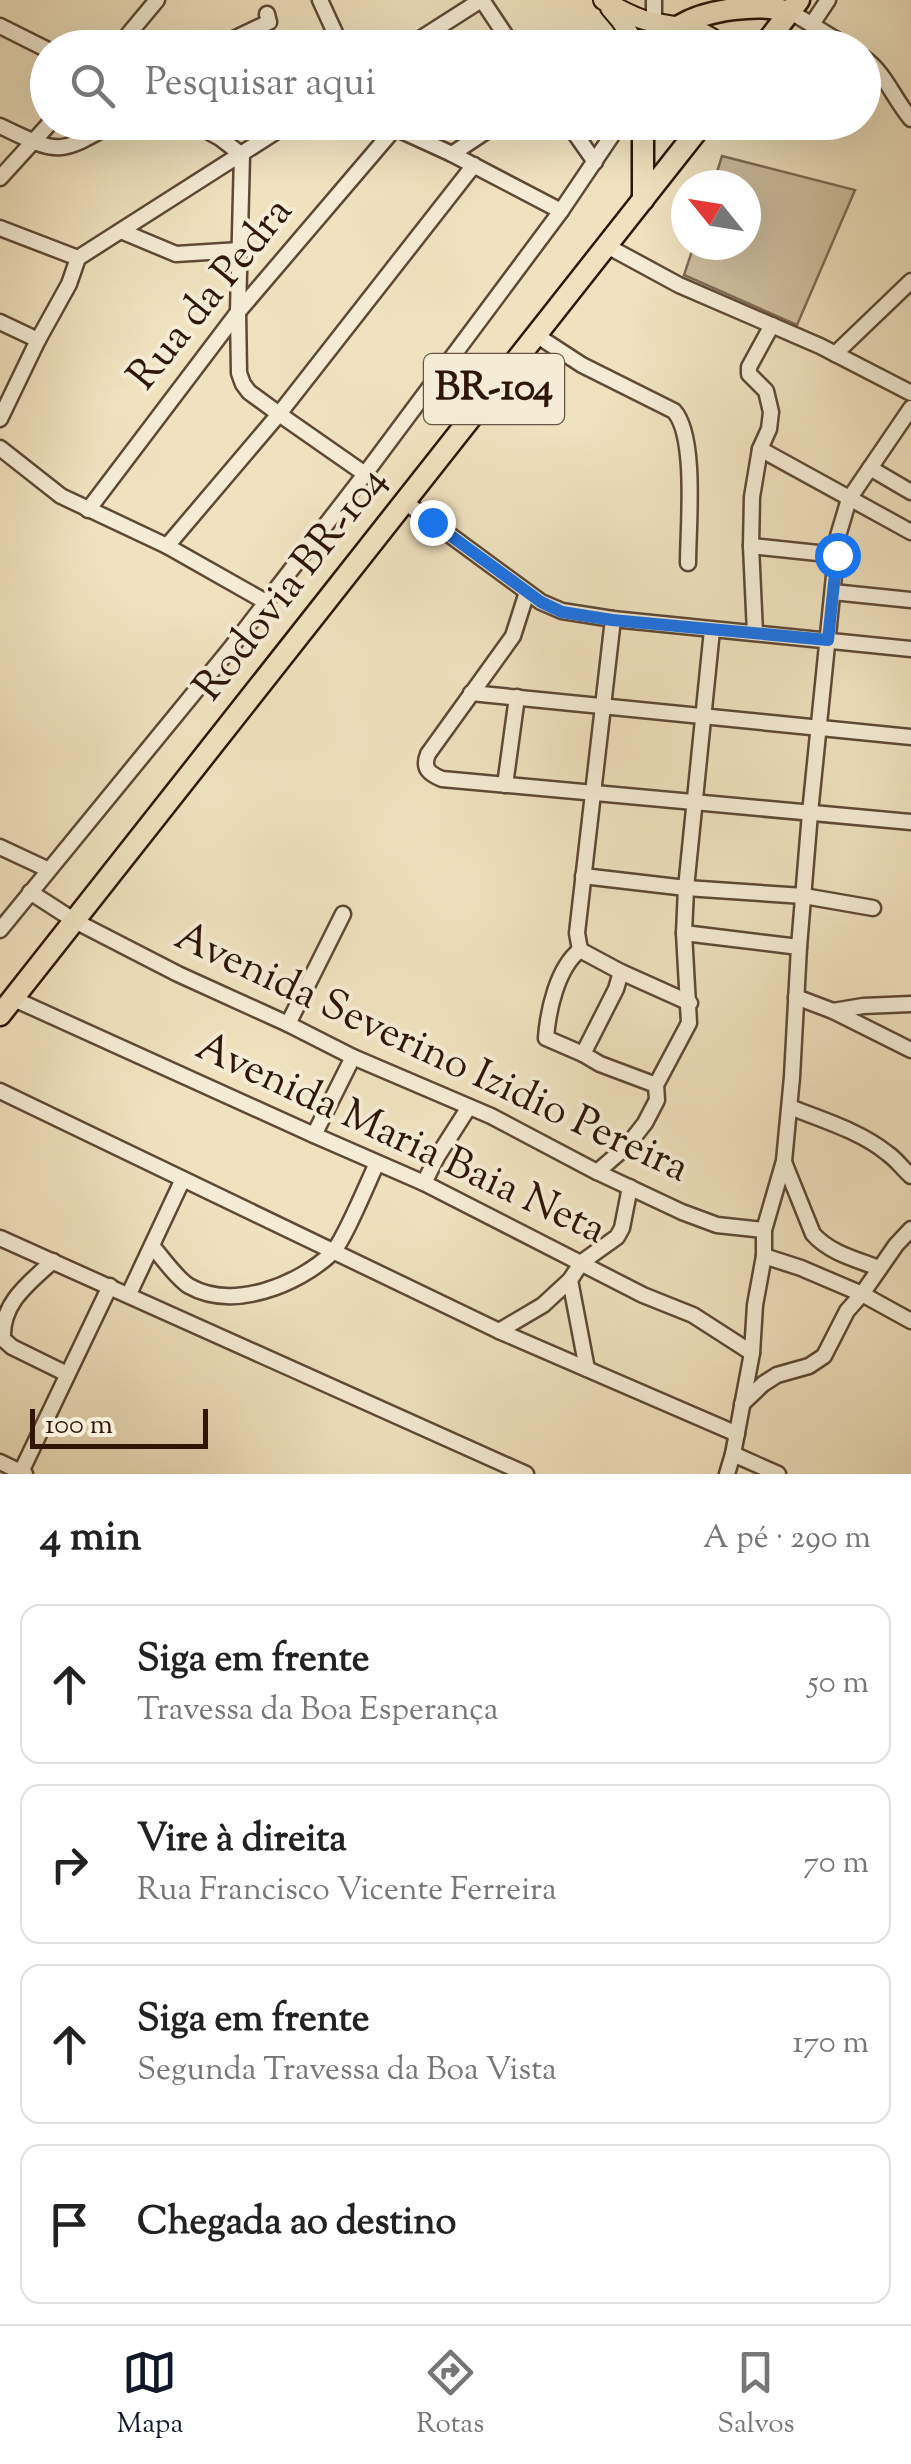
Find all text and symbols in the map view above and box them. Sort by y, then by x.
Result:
search box [30,30,881,140]
icon: search [65,58,120,113]
text: Pesquisar aqui [145,58,376,112]
north arrow [671,170,761,260]
street label: Rua da Pedra [115,185,309,405]
road number: BR-104 [424,354,564,424]
street label: Rodovia BR-104 [181,455,403,715]
route end [410,500,456,546]
route start [815,533,861,579]
street label: Avenida Severino Izidio Pereira [164,908,698,1200]
street label: Avenida Maria Baia Neta [185,1019,615,1261]
scale bar [30,1404,208,1448]
text: 100 m [45,1406,113,1446]
text: 4 min [40,1509,142,1569]
text: A pé · 290 m [703,1516,871,1562]
text: Siga em frente [137,1634,370,1688]
icon: ahead [42,1657,97,1712]
text: 50 m [808,1661,869,1707]
text: Travessa da Boa Esperança [137,1688,498,1734]
text: Vire à direita [137,1814,347,1868]
icon: right [42,1837,97,1892]
text: 70 m [803,1841,869,1887]
text: Rua Francisco Vicente Ferreira [137,1868,557,1914]
text: Siga em frente [137,1994,370,2048]
icon: ahead [42,2017,97,2072]
text: 170 m [792,2021,869,2067]
text: Segunda Travessa da Boa Vista [137,2048,557,2094]
icon: arrive [42,2197,97,2252]
text: Chegada ao destino [137,2197,456,2251]
tab: Mapa [116,2345,183,2445]
tab: Rotas [416,2345,484,2445]
tab: Salvos [717,2345,794,2445]

